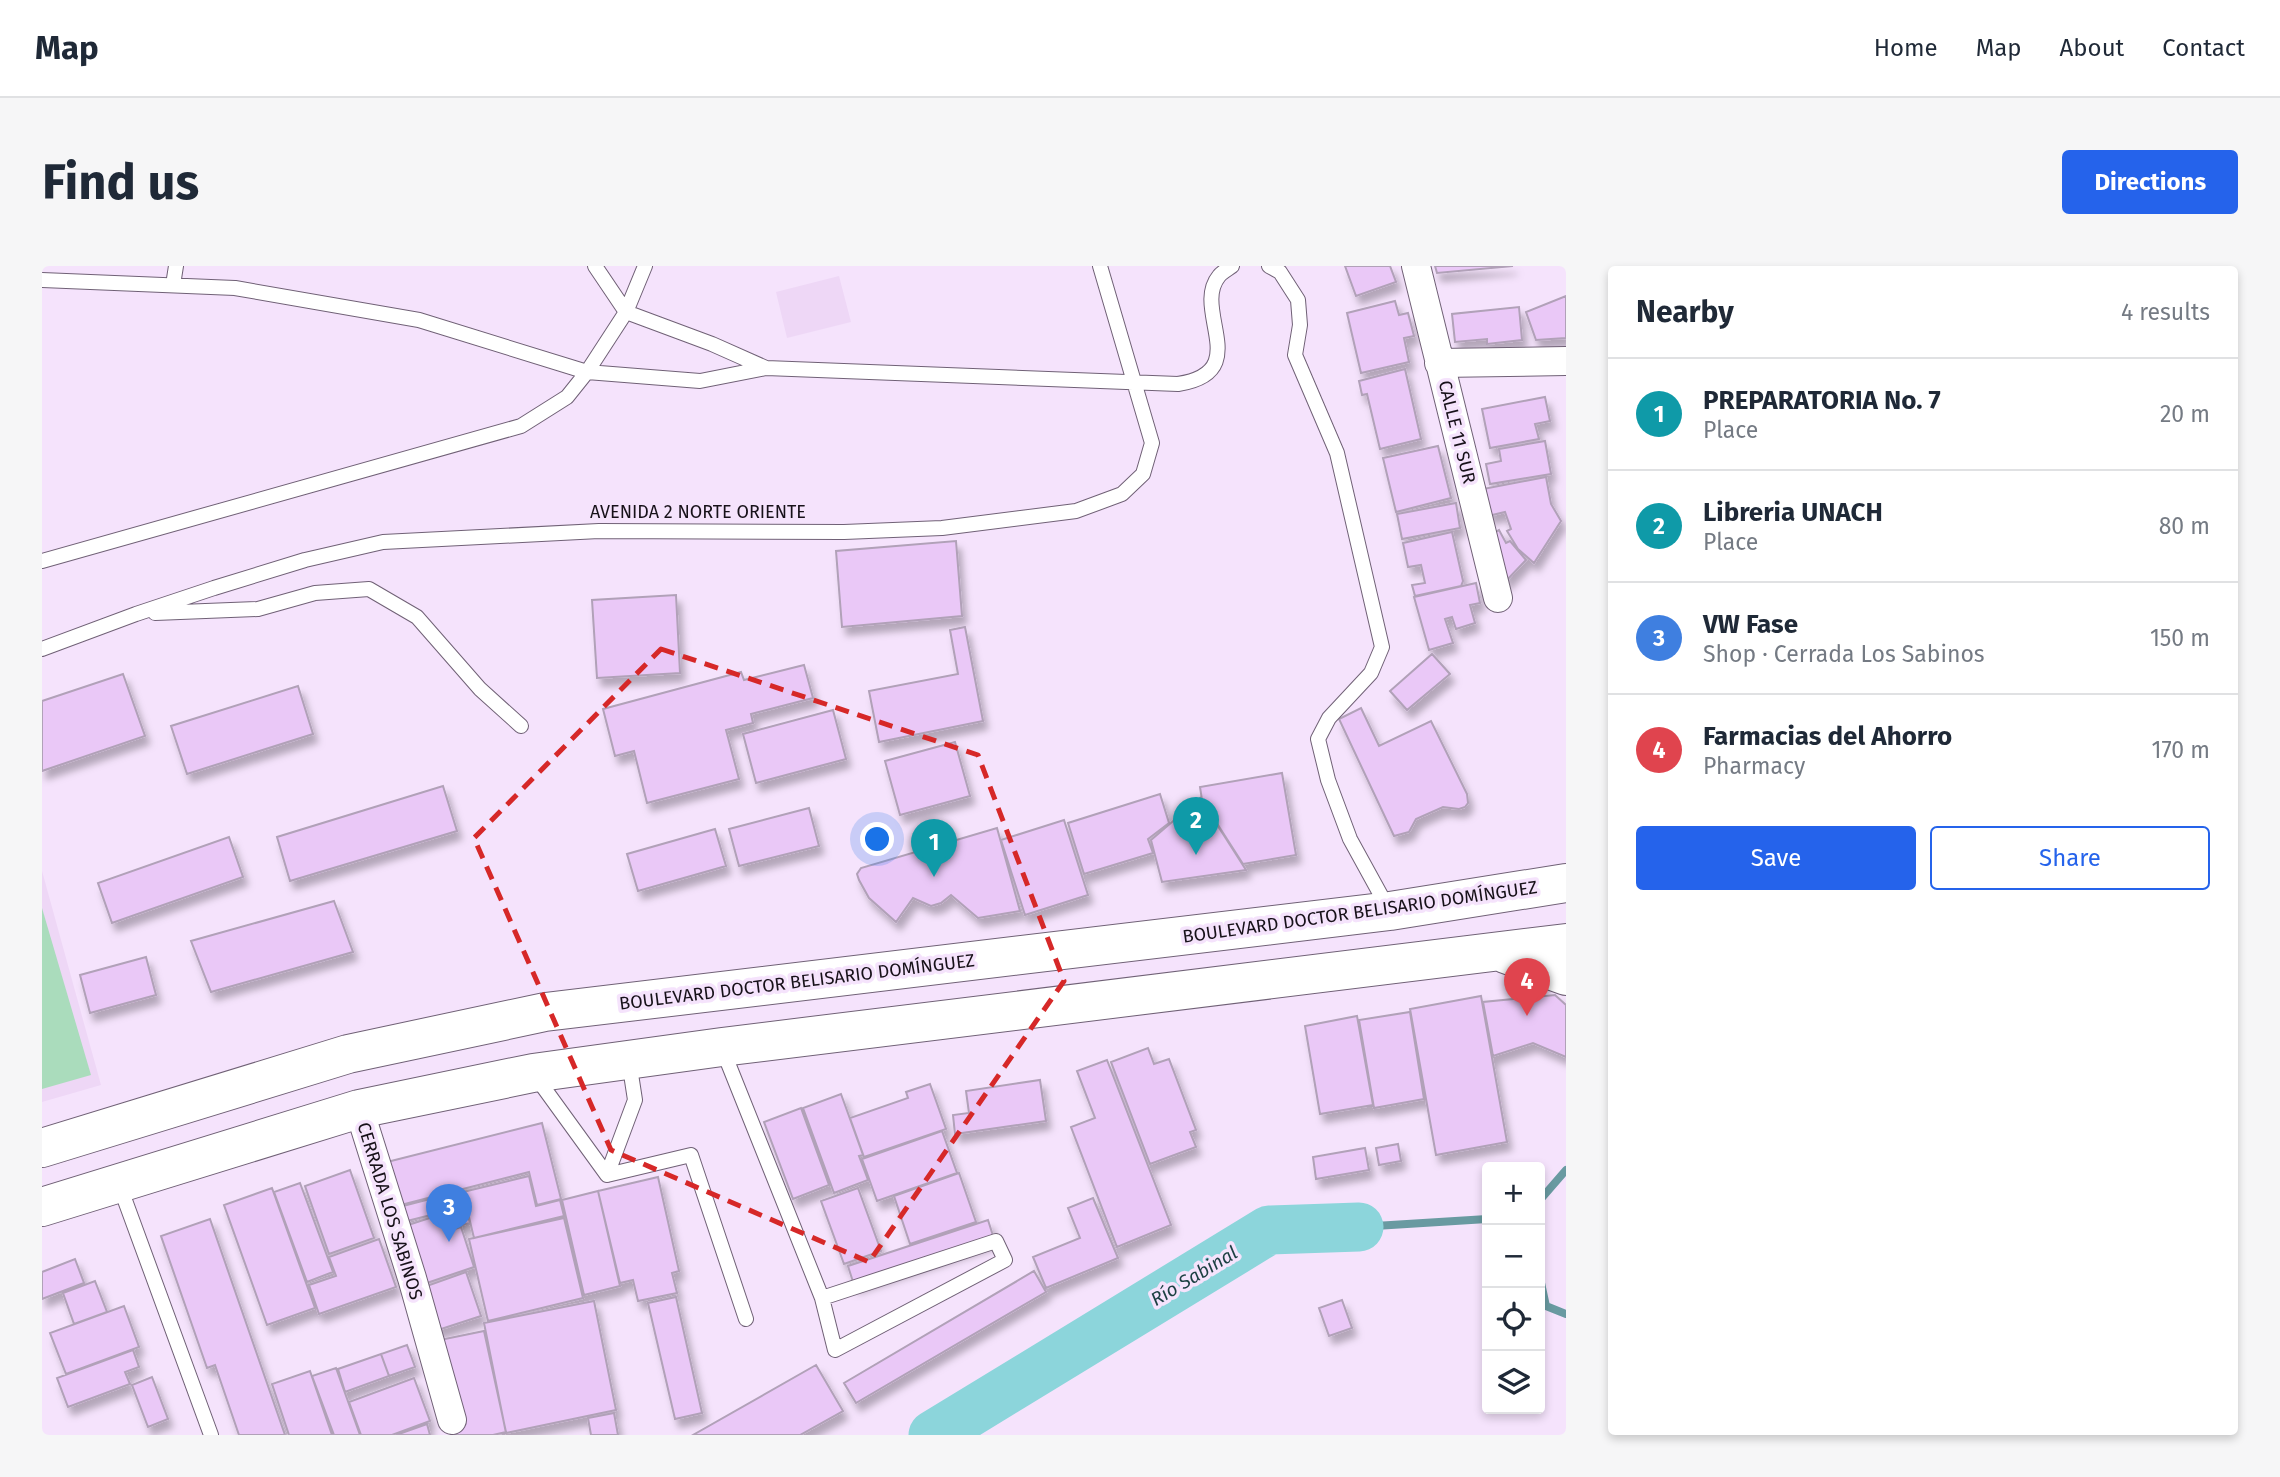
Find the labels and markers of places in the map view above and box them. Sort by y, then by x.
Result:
pin: 2 [1173,797,1219,855]
pin: 1 [911,819,957,877]
pin: 4 [1504,958,1550,1016]
pin: 3 [426,1184,472,1242]

